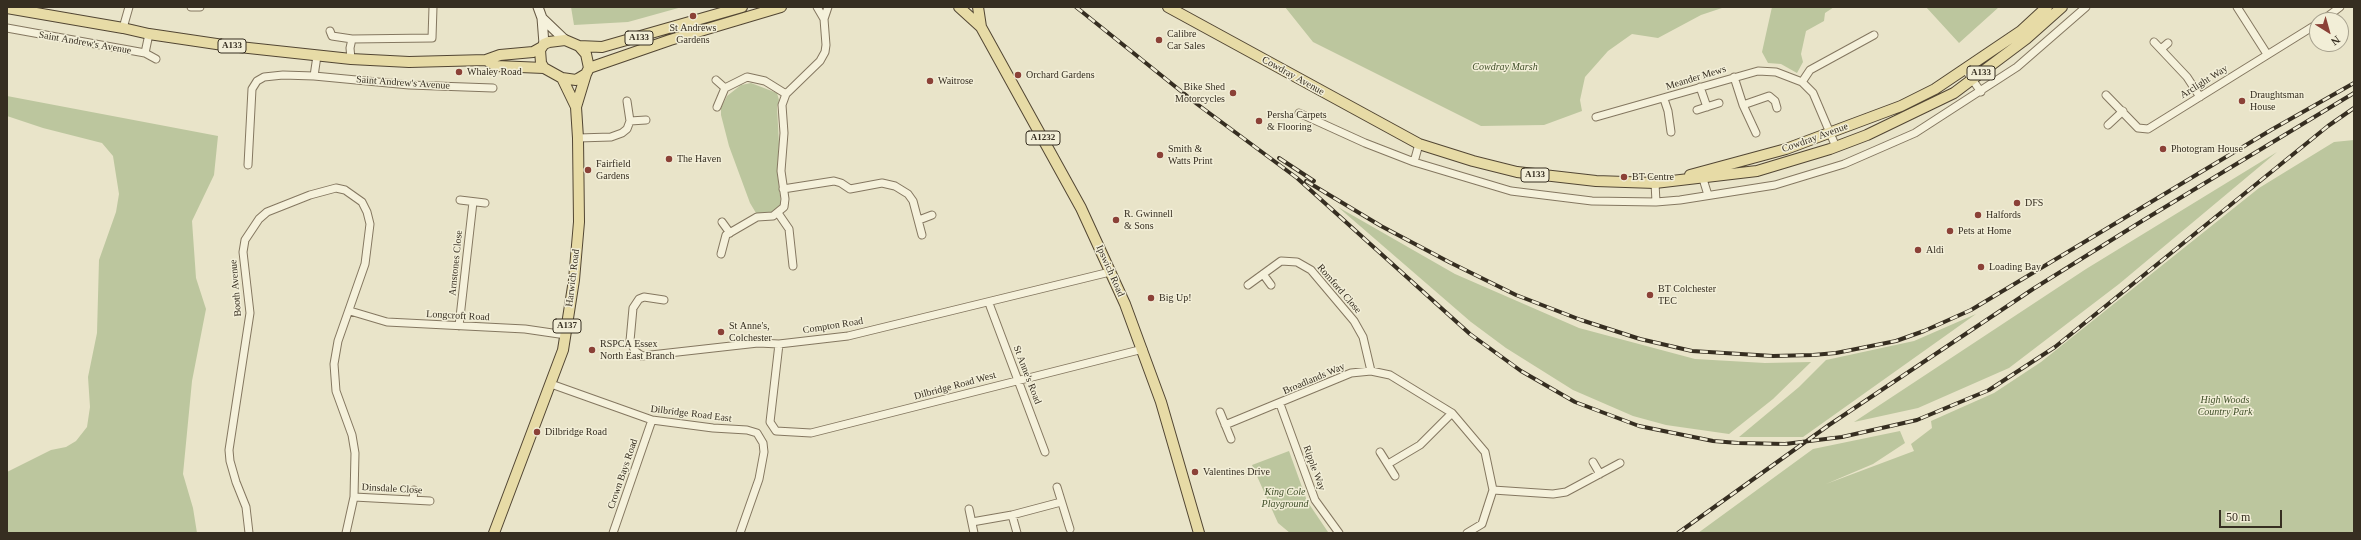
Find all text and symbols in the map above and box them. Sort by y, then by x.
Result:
marker: St Andrews Gardens [688,11,698,21]
north arrow [2309,12,2349,52]
place label: St Andrews Gardens [670,22,716,46]
place label: Calibre Car Sales [1167,28,1205,52]
street label: Saint Andrew's Avenue [38,29,132,57]
road number: A133 [625,31,653,45]
text: N [2329,34,2342,48]
marker: Calibre Car Sales [1154,35,1164,45]
road number: A133 [218,39,246,53]
street label: Cowdray Avenue [1260,54,1326,98]
park label: Cowdray Marsh [1472,61,1538,73]
street label: Meander Mews [1664,63,1728,93]
street label: Arclight Way [2178,63,2230,101]
place label: Whaley Road [467,66,522,78]
road number: A133 [1967,66,1995,80]
marker: Whaley Road [454,67,464,77]
place label: Orchard Gardens [1026,69,1095,81]
marker: Orchard Gardens [1013,70,1023,80]
street label: Saint Andrew's Avenue [356,74,450,92]
place label: Waitrose [938,75,973,87]
marker: Waitrose [925,76,935,86]
place label: Bike Shed Motorcycles [1175,81,1225,104]
marker: Bike Shed Motorcycles [1228,88,1238,98]
place label: Draughtsman House [2250,89,2304,112]
marker: Draughtsman House [2237,96,2247,106]
place label: Persha Carpets & Flooring [1267,109,1327,132]
marker: Persha Carpets & Flooring [1254,116,1264,126]
street label: Cowdray Avenue [1780,120,1850,156]
road number: A1232 [1026,131,1060,145]
place label: Smith & Watts Print [1168,143,1212,166]
place label: Photogram House [2171,143,2243,155]
marker: Photogram House [2158,144,2168,154]
marker: Smith & Watts Print [1155,150,1165,160]
place label: The Haven [677,153,721,165]
marker: The Haven [664,154,674,164]
place label: Fairfield Gardens [596,158,630,182]
marker: Fairfield Gardens [583,165,593,175]
road number: A133 [1521,168,1549,182]
place label: BT Centre [1632,171,1674,183]
marker: BT Centre [1619,172,1629,182]
place label: DFS [2025,197,2043,209]
marker: DFS [2012,198,2022,208]
place label: R. Gwinnell & Sons [1124,208,1173,232]
place label: Halfords [1986,209,2021,221]
marker: Halfords [1973,210,1983,220]
marker: R. Gwinnell & Sons [1111,215,1121,225]
place label: Pets at Home [1958,225,2011,237]
marker: Pets at Home [1945,226,1955,236]
street label: Arnstones Close [447,230,465,296]
street label: Ipswich Road [1093,243,1127,299]
place label: Aldi [1926,244,1944,256]
marker: Aldi [1913,245,1923,255]
street label: Harwich Road [564,248,582,308]
street label: Booth Avenue [228,259,244,317]
place label: Loading Bay [1989,261,2041,273]
street label: Romford Close [1314,262,1364,316]
marker: Loading Bay [1976,262,1986,272]
place label: BT Colchester TEC [1658,283,1716,306]
marker: BT Colchester TEC [1645,290,1655,300]
place label: Big Up! [1159,292,1192,304]
marker: Big Up! [1146,293,1156,303]
street label: Longcroft Road [426,308,490,324]
street label: Compton Road [802,315,864,337]
road number: A137 [553,319,581,333]
place label: St Anne's, Colchester [729,320,772,344]
marker: St Anne's, Colchester [716,327,726,337]
place label: RSPCA Essex North East Branch [600,338,674,362]
street label: St Anne's Road [1010,344,1044,406]
marker: RSPCA Essex North East Branch [587,345,597,355]
street label: Broadlands Way [1281,361,1347,397]
street label: Dilbridge Road West [913,369,997,403]
park label: High Woods Country Park [2198,394,2252,418]
street label: Dilbridge Road East [650,403,732,425]
place label: Dilbridge Road [545,426,607,438]
marker: Dilbridge Road [532,427,542,437]
street label: Crown Bays Road [605,437,641,511]
street label: Ripple Way [1300,444,1328,492]
place label: Valentines Drive [1203,466,1270,478]
marker: Valentines Drive [1190,467,1200,477]
street label: Dinsdale Close [361,481,423,497]
park label: King Cole Playground [1262,486,1308,510]
scale bar [2221,502,2284,528]
text: 50 m [2226,510,2250,524]

